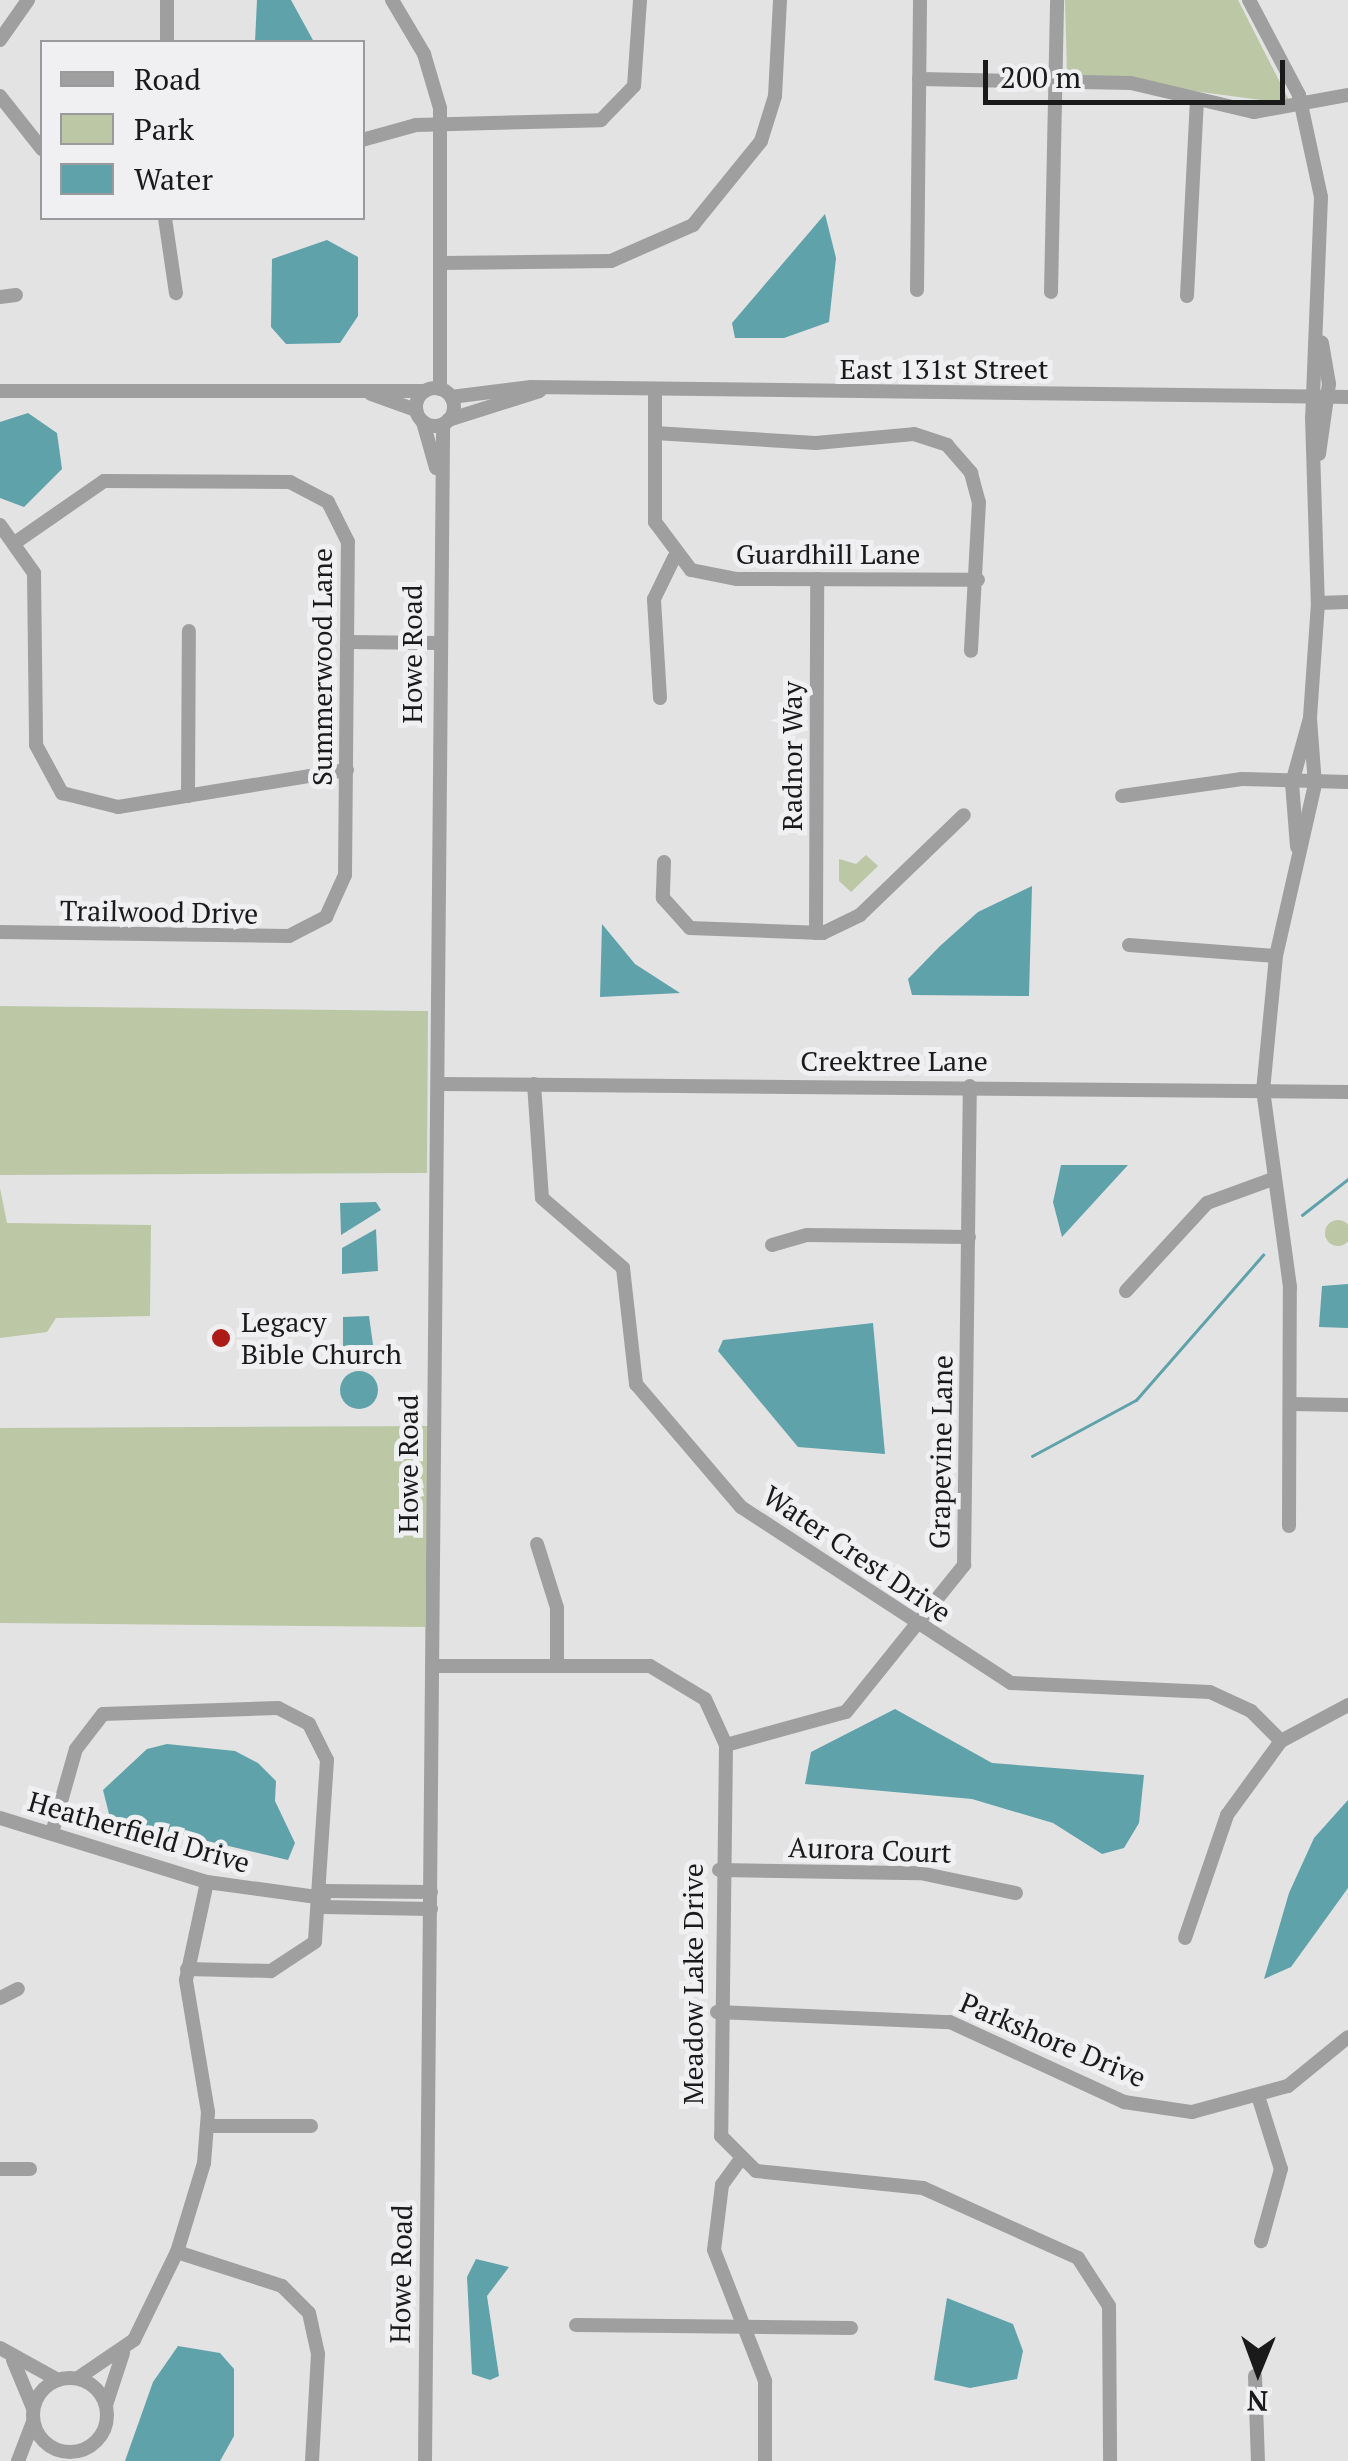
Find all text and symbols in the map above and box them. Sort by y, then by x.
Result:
legend [40,40,365,220]
scale bar [988,40,1290,102]
text: 200 m [1000,57,1081,97]
text: Road [134,59,201,99]
text: Park [134,109,194,149]
text: Water [134,159,213,199]
street label: East 131st Street [840,352,1048,386]
street label: Guardhill Lane [736,537,920,571]
street label: Summerwood Lane [305,548,339,786]
street label: Howe Road [395,585,429,723]
street label: Radnor Way [775,681,809,831]
street label: Trailwood Drive [60,893,258,931]
street label: Creektree Lane [800,1044,988,1078]
place label: Legacy Bible Church [241,1305,402,1371]
marker: Legacy Bible Church [210,1327,232,1349]
street label: Grapevine Lane [923,1355,959,1549]
street label: Howe Road [391,1395,425,1533]
street label: Water Crest Drive [757,1479,957,1629]
street label: Heatherfield Drive [24,1784,254,1880]
street label: Aurora Court [788,1830,952,1870]
street label: Meadow Lake Drive [676,1863,710,2105]
street label: Parkshore Drive [955,1986,1151,2094]
street label: Howe Road [383,2204,419,2344]
north arrow [1208,2321,1308,2421]
text: N [1247,2383,1268,2420]

